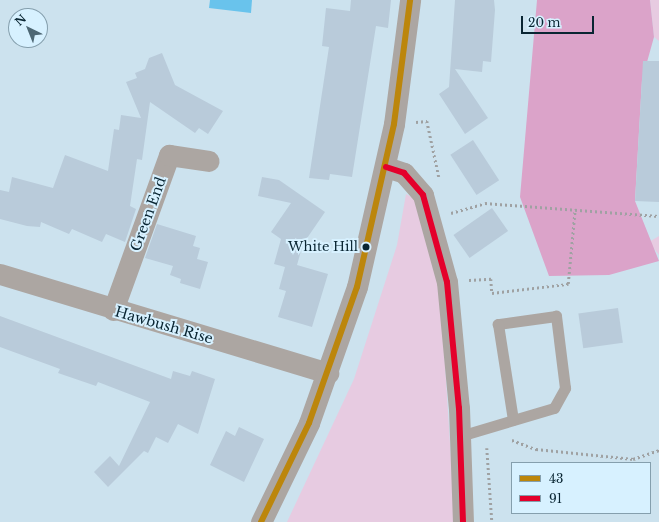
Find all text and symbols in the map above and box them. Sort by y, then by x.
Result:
north arrow [8,8,48,48]
scale bar [523,8,596,34]
text: N [12,11,29,29]
text: 20 m [528,15,560,30]
street label: Green End [127,175,169,253]
place label: White Hill [288,239,358,255]
marker: White Hill [361,242,371,252]
street label: Hawbush Rise [113,303,215,347]
legend [511,462,651,514]
text: 43 [549,471,563,486]
text: 91 [549,491,562,506]

